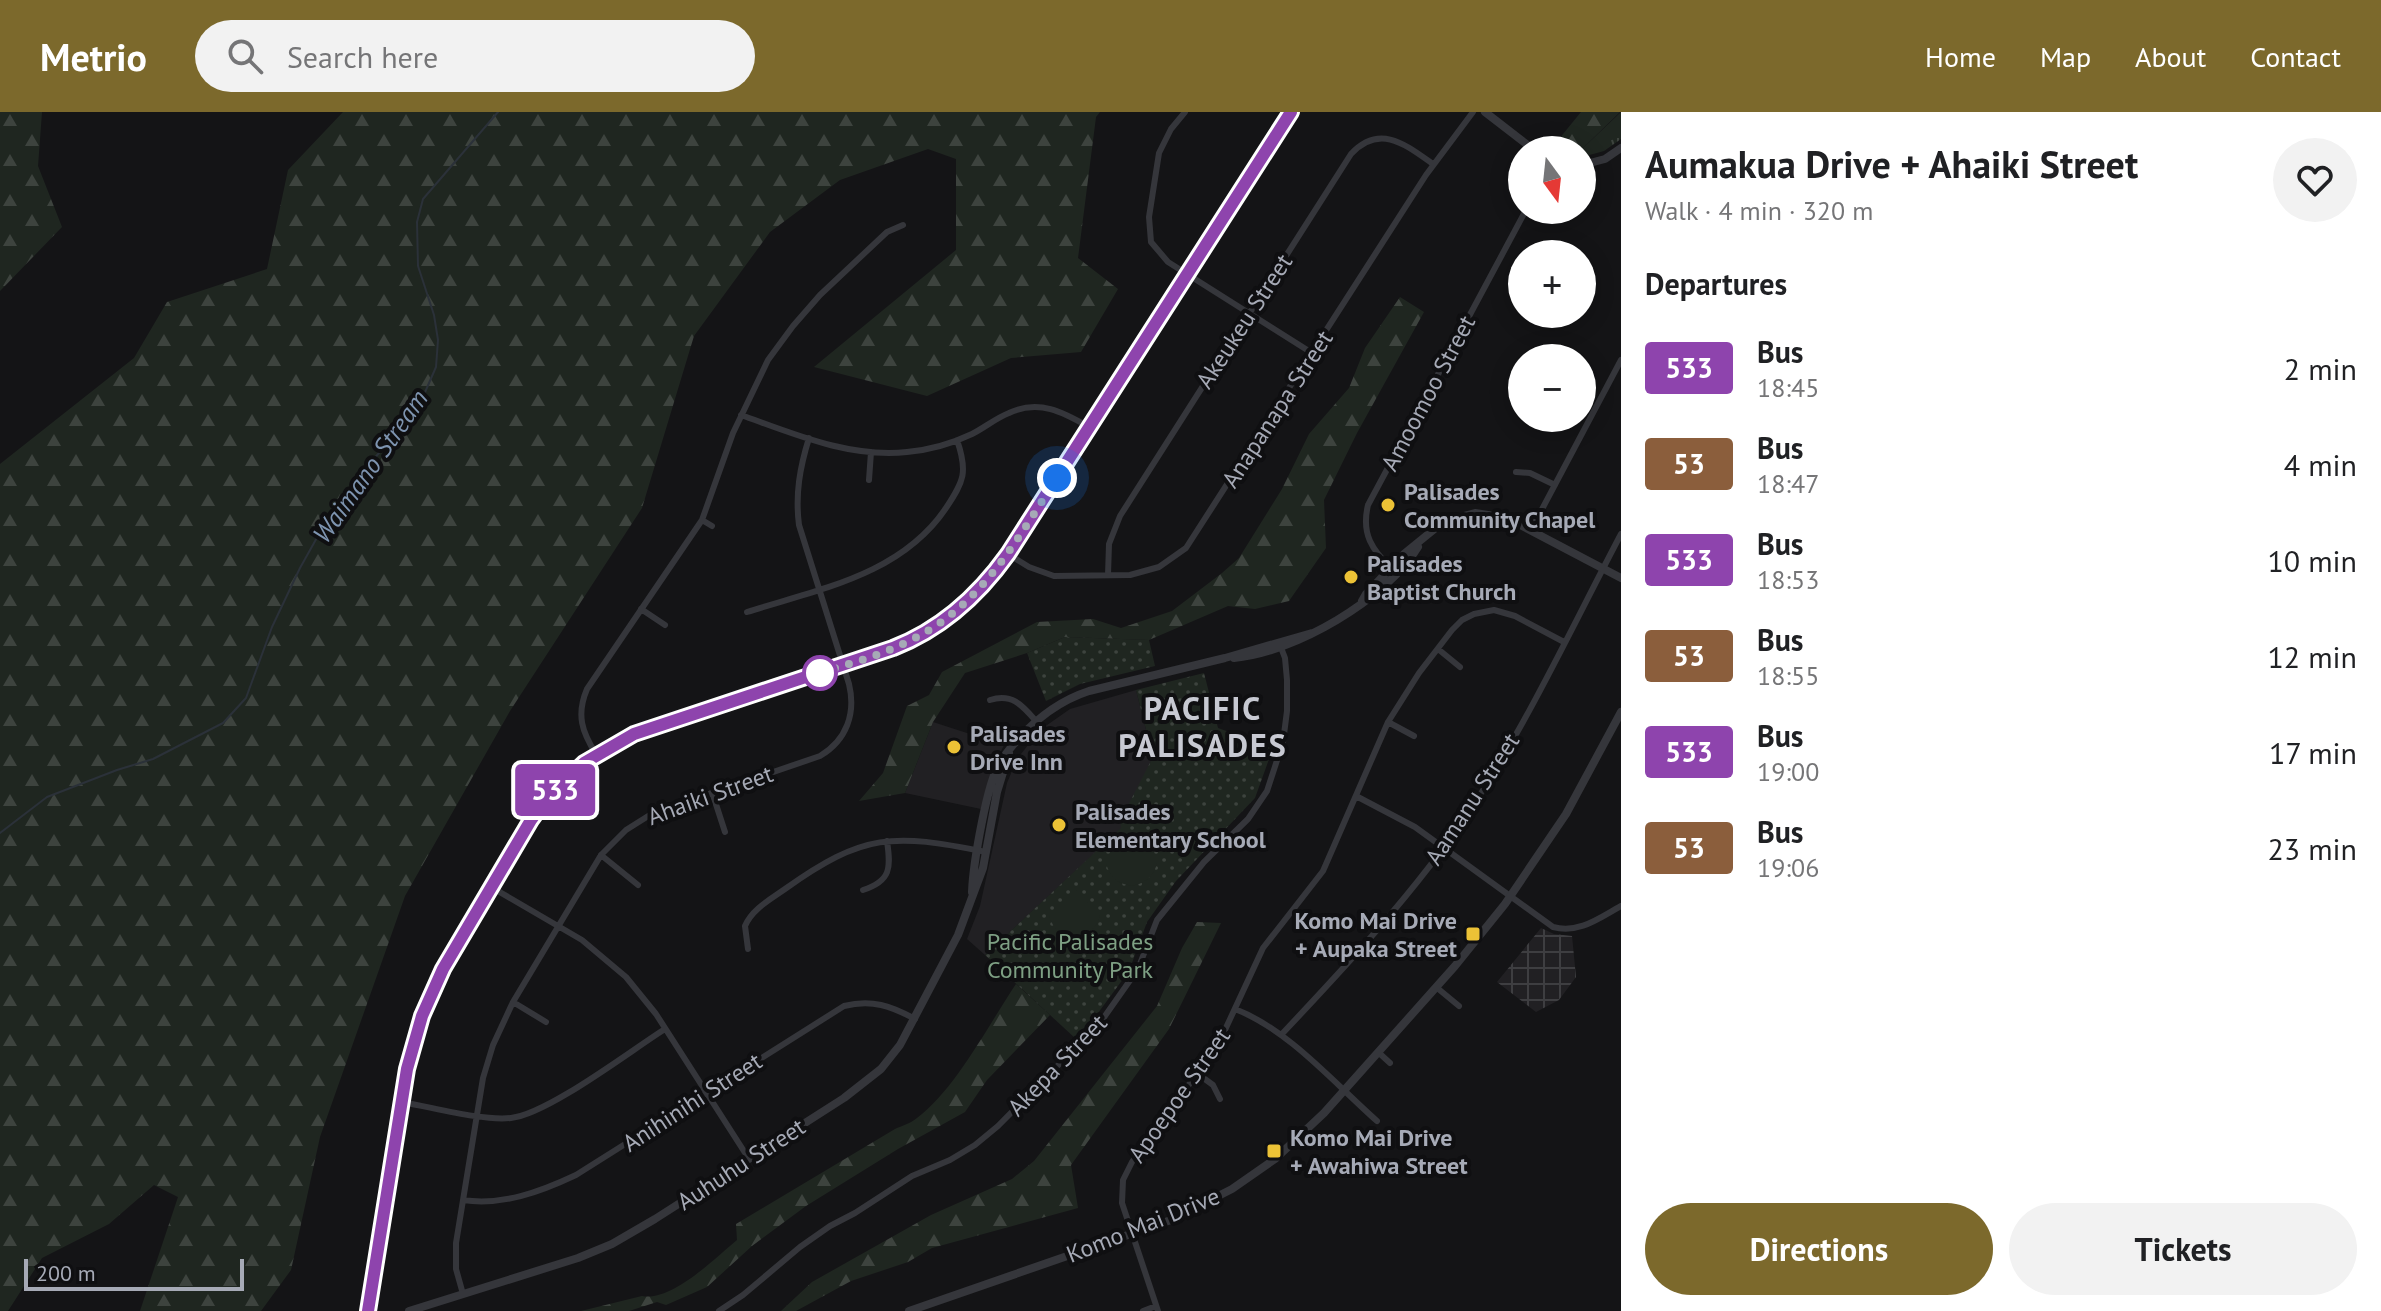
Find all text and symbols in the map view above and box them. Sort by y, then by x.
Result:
search box [195,20,755,92]
text: Metrio [40,32,147,81]
icon: search [223,34,267,78]
text: Search here [287,37,438,76]
text: Home [1925,38,1996,75]
text: Map [2040,38,2091,75]
text: About [2135,38,2206,75]
text: Contact [2250,38,2341,75]
north arrow [1508,136,1596,224]
map controls [1508,136,1596,432]
button: heart [2273,138,2357,222]
text: Aumakua Drive + Ahaiki Street [1645,139,2138,188]
text: Walk · 4 min · 320 m [1645,194,1873,227]
button: + [1508,240,1596,328]
street label: Akeukeu Street [1189,248,1299,394]
text: Departures [1645,264,1787,303]
street label: Amoomoo Street [1374,310,1482,476]
street label: Anapanapa Street [1215,324,1339,494]
text: Bus [1757,332,1804,371]
button: − [1508,344,1596,432]
text: 533 [1665,349,1713,386]
text: 2 min [2284,349,2357,388]
text: 18:45 [1757,371,1819,404]
water label: Waimano Stream [305,383,435,549]
text: Bus [1757,428,1804,467]
text: 53 [1673,445,1705,482]
text: 4 min [2284,445,2357,484]
your location [1037,458,1077,498]
text: 18:47 [1757,467,1819,500]
place label: Palisades Community Chapel [1404,476,1596,535]
marker: Palisades Community Chapel [1379,496,1397,514]
text: Bus [1757,524,1804,563]
text: 533 [1665,541,1713,578]
text: 10 min [2267,541,2357,580]
place label: Palisades Baptist Church [1367,548,1516,607]
text: 18:53 [1757,563,1819,596]
marker: Palisades Baptist Church [1342,568,1360,586]
text: Bus [1757,620,1804,659]
text: 53 [1673,637,1705,674]
text: 12 min [2267,637,2357,676]
unlabelled marker [803,656,837,690]
text: 18:55 [1757,659,1819,692]
district label: PACIFIC PALISADES [1118,687,1288,766]
text: Bus [1757,716,1804,755]
place label: Palisades Drive Inn [970,718,1066,777]
street label: Aamanu Street [1418,727,1526,871]
text: 533 [1665,733,1713,770]
text: 17 min [2269,733,2357,772]
marker: Palisades Drive Inn [945,738,963,756]
text: 19:00 [1757,755,1819,788]
street label: Ahaiki Street [643,758,777,832]
line badge: 533 [509,764,601,816]
text: 533 [531,771,579,808]
place label: Palisades Elementary School [1075,796,1267,855]
text: Bus [1757,812,1804,851]
marker: Palisades Elementary School [1050,816,1068,834]
text: 53 [1673,829,1705,866]
text: 23 min [2267,829,2357,868]
text: 19:06 [1757,851,1819,884]
place label: Komo Mai Drive + Aupaka Street [1295,905,1458,964]
marker: Komo Mai Drive + Aupaka Street [1464,925,1482,943]
park label: Pacific Palisades Community Park [987,926,1154,985]
street label: Akepa Street [1001,1007,1113,1123]
street label: Apoepoe Street [1121,1021,1237,1169]
street label: Anihinihi Street [616,1045,768,1159]
street label: Auhuhu Street [671,1111,811,1217]
place label: Komo Mai Drive + Awahiwa Street [1290,1122,1468,1181]
marker: Komo Mai Drive + Awahiwa Street [1265,1142,1283,1160]
street label: Komo Mai Drive [1062,1180,1224,1270]
button: Directions [1645,1203,1993,1295]
button: Tickets [2009,1203,2357,1295]
scale bar [24,1255,244,1291]
text: 200 m [36,1259,96,1287]

